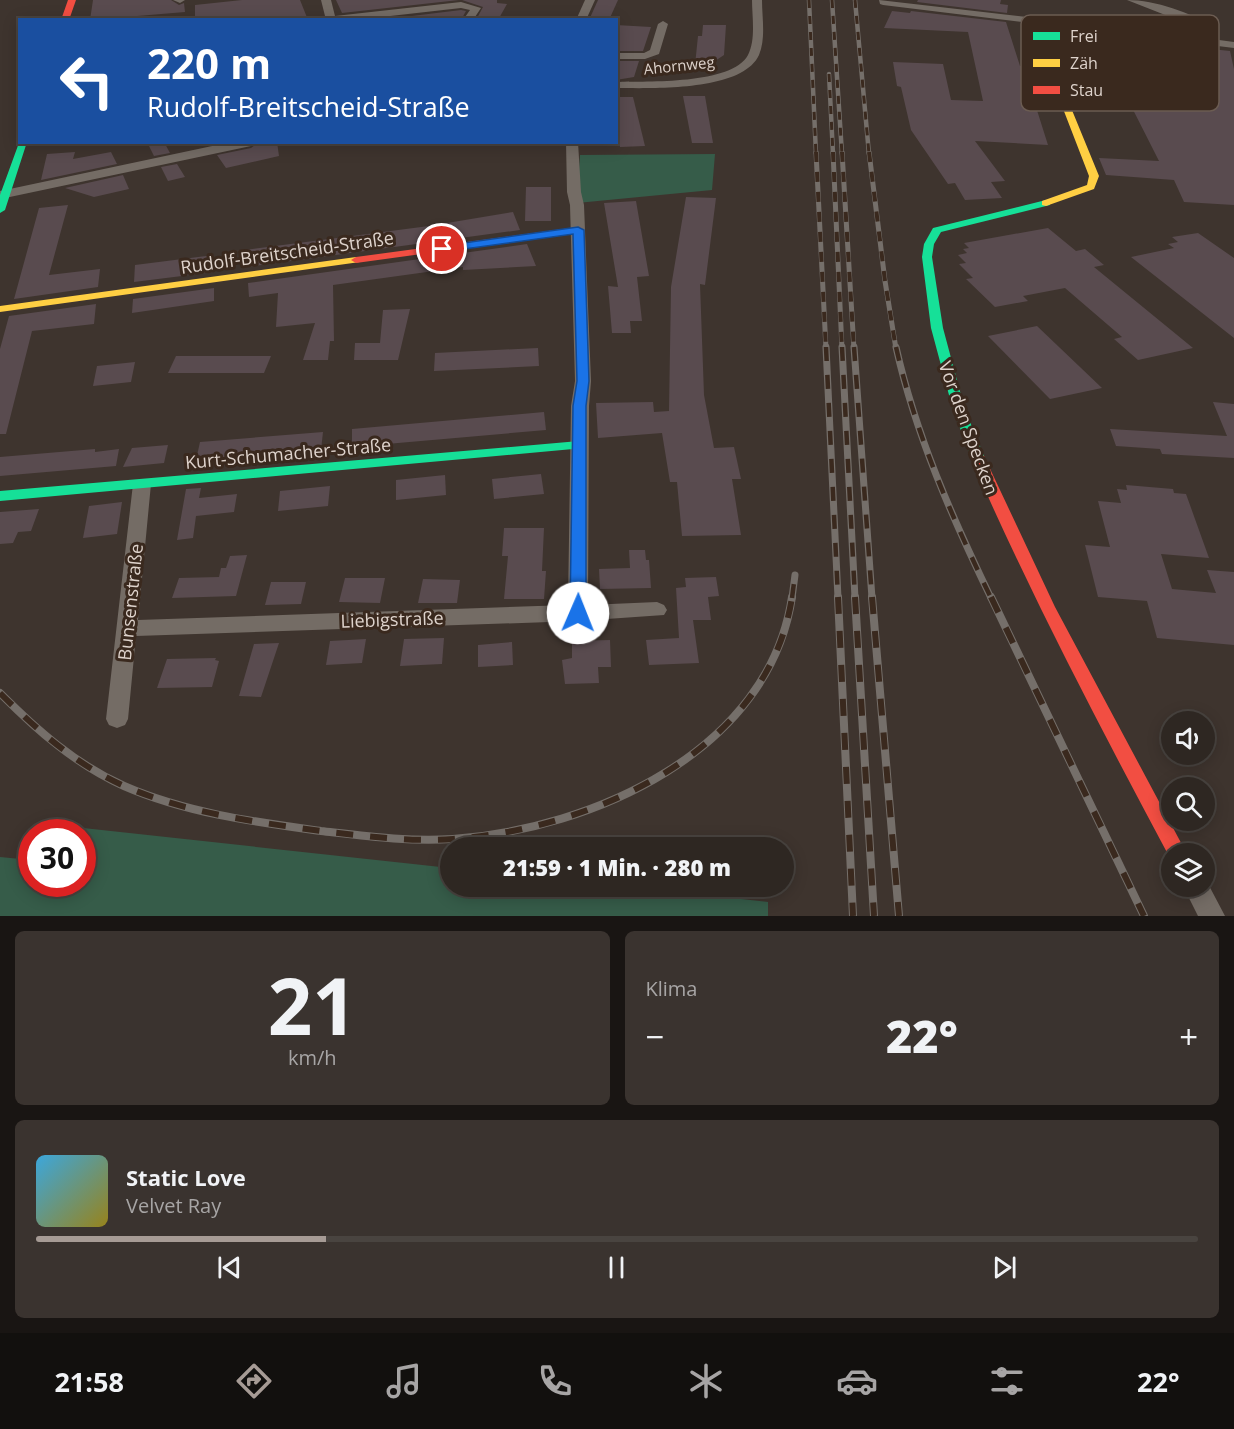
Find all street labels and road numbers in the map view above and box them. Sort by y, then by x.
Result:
street label: Ahornweg [643,51,715,79]
street label: Rudolf-Breitscheid-Straße [179,225,395,279]
street label: Vor den Specken [934,358,1004,498]
street label: Kurt-Schumacher-Straße [184,432,392,474]
street label: Bunsenstraße [112,543,148,661]
street label: Liebigstraße [340,605,444,633]

